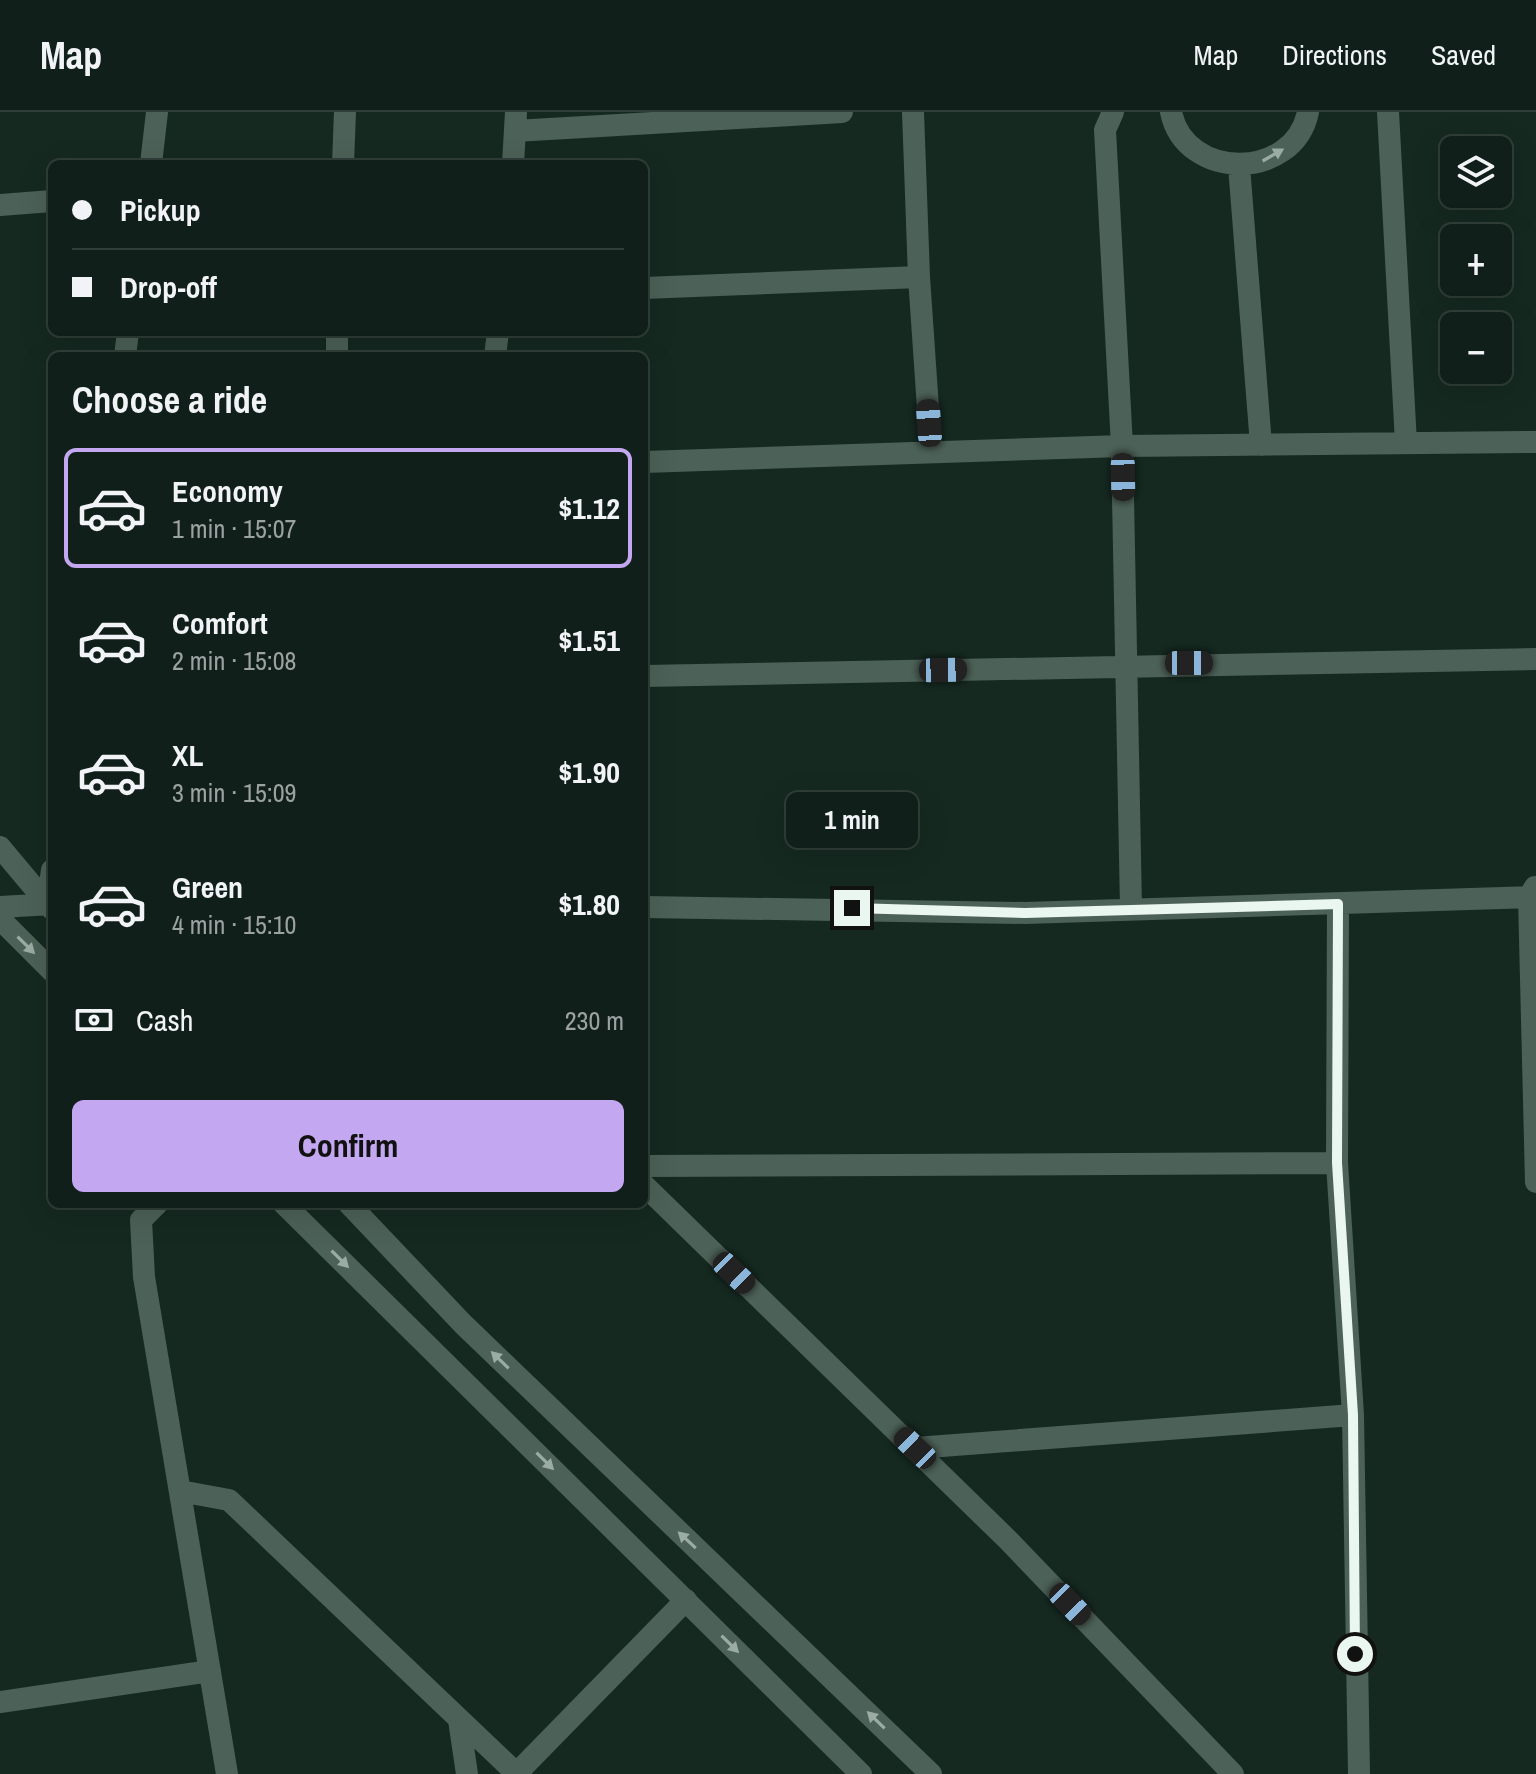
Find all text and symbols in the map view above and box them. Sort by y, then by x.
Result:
text: Map [40,30,102,81]
text: Map [1194,36,1238,74]
text: Directions [1282,36,1387,74]
text: Saved [1431,36,1496,74]
map controls [1440,136,1512,384]
button: layers [1440,136,1512,208]
one-way arrow [1262,148,1284,162]
text: Pickup [120,190,201,230]
button: + [1440,224,1512,296]
text: Drop-off [120,267,217,307]
button: − [1440,312,1512,384]
text: Choose a ride [72,376,267,424]
car [915,398,943,448]
car [1111,453,1135,501]
text: Economy [172,471,283,511]
icon: car [76,472,148,544]
text: $1.12 [558,488,620,528]
text: 1 min · 15:07 [172,511,296,546]
text: Comfort [172,603,268,643]
icon: car [76,604,148,676]
text: $1.51 [558,620,620,660]
text: 2 min · 15:08 [172,643,296,678]
car [1165,651,1213,675]
car [919,658,967,682]
text: XL [172,735,203,775]
icon: car [76,736,148,808]
text: $1.90 [558,752,620,792]
text: 3 min · 15:09 [172,775,296,810]
callout: 1 min [786,792,918,848]
text: 1 min [824,802,880,837]
text: Green [172,867,243,907]
icon: car [76,868,148,940]
text: $1.80 [558,884,620,924]
route end [834,890,870,926]
text: 4 min · 15:10 [172,907,296,942]
one-way arrow [16,935,35,954]
icon: cash [72,998,116,1042]
text: Cash [136,1000,193,1040]
text: 230 m [565,1003,624,1038]
button: Confirm [72,1100,624,1192]
car [708,1248,760,1298]
one-way arrow [330,1249,349,1268]
one-way arrow [491,1351,510,1369]
car [889,1423,941,1473]
one-way arrow [535,1451,554,1470]
one-way arrow [678,1532,697,1550]
car [1045,1578,1095,1630]
one-way arrow [720,1634,739,1653]
route start [1337,1636,1373,1672]
one-way arrow [867,1711,886,1729]

